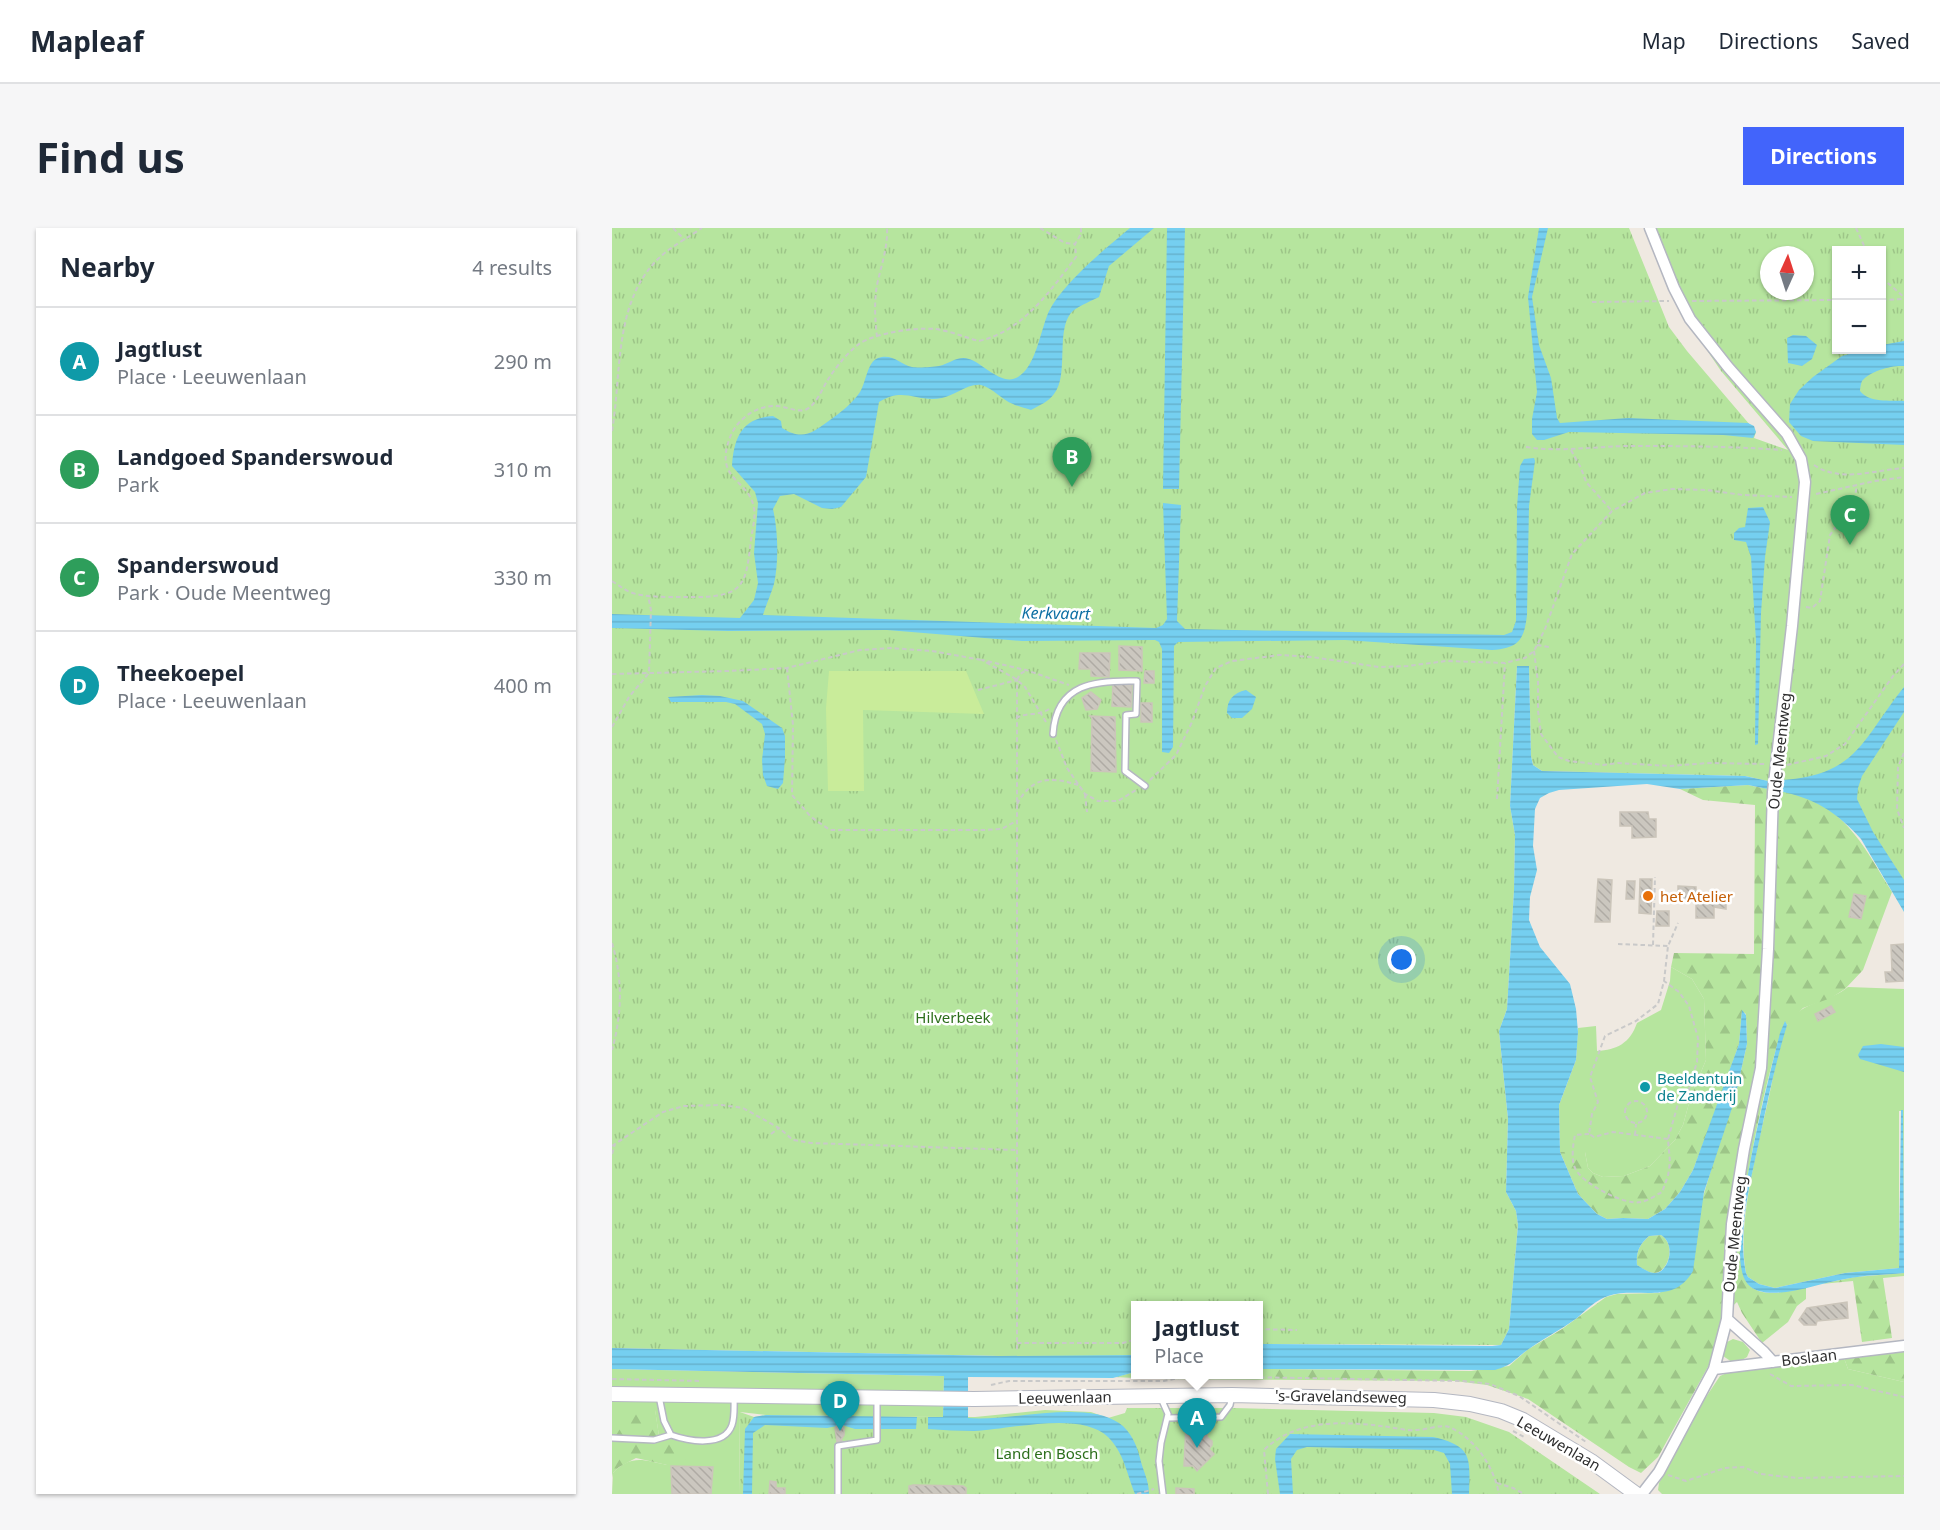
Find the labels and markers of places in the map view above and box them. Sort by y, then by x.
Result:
pin: B [1052,438,1092,487]
pin: C [1830,496,1870,545]
place label: het Atelier [1660,886,1733,906]
marker: het Atelier [1641,889,1655,903]
place label: Beeldentuin de Zanderij [1657,1068,1742,1105]
marker: Beeldentuin de Zanderij [1638,1080,1652,1094]
pin: D [820,1382,860,1431]
pin: A [1178,1398,1216,1448]

